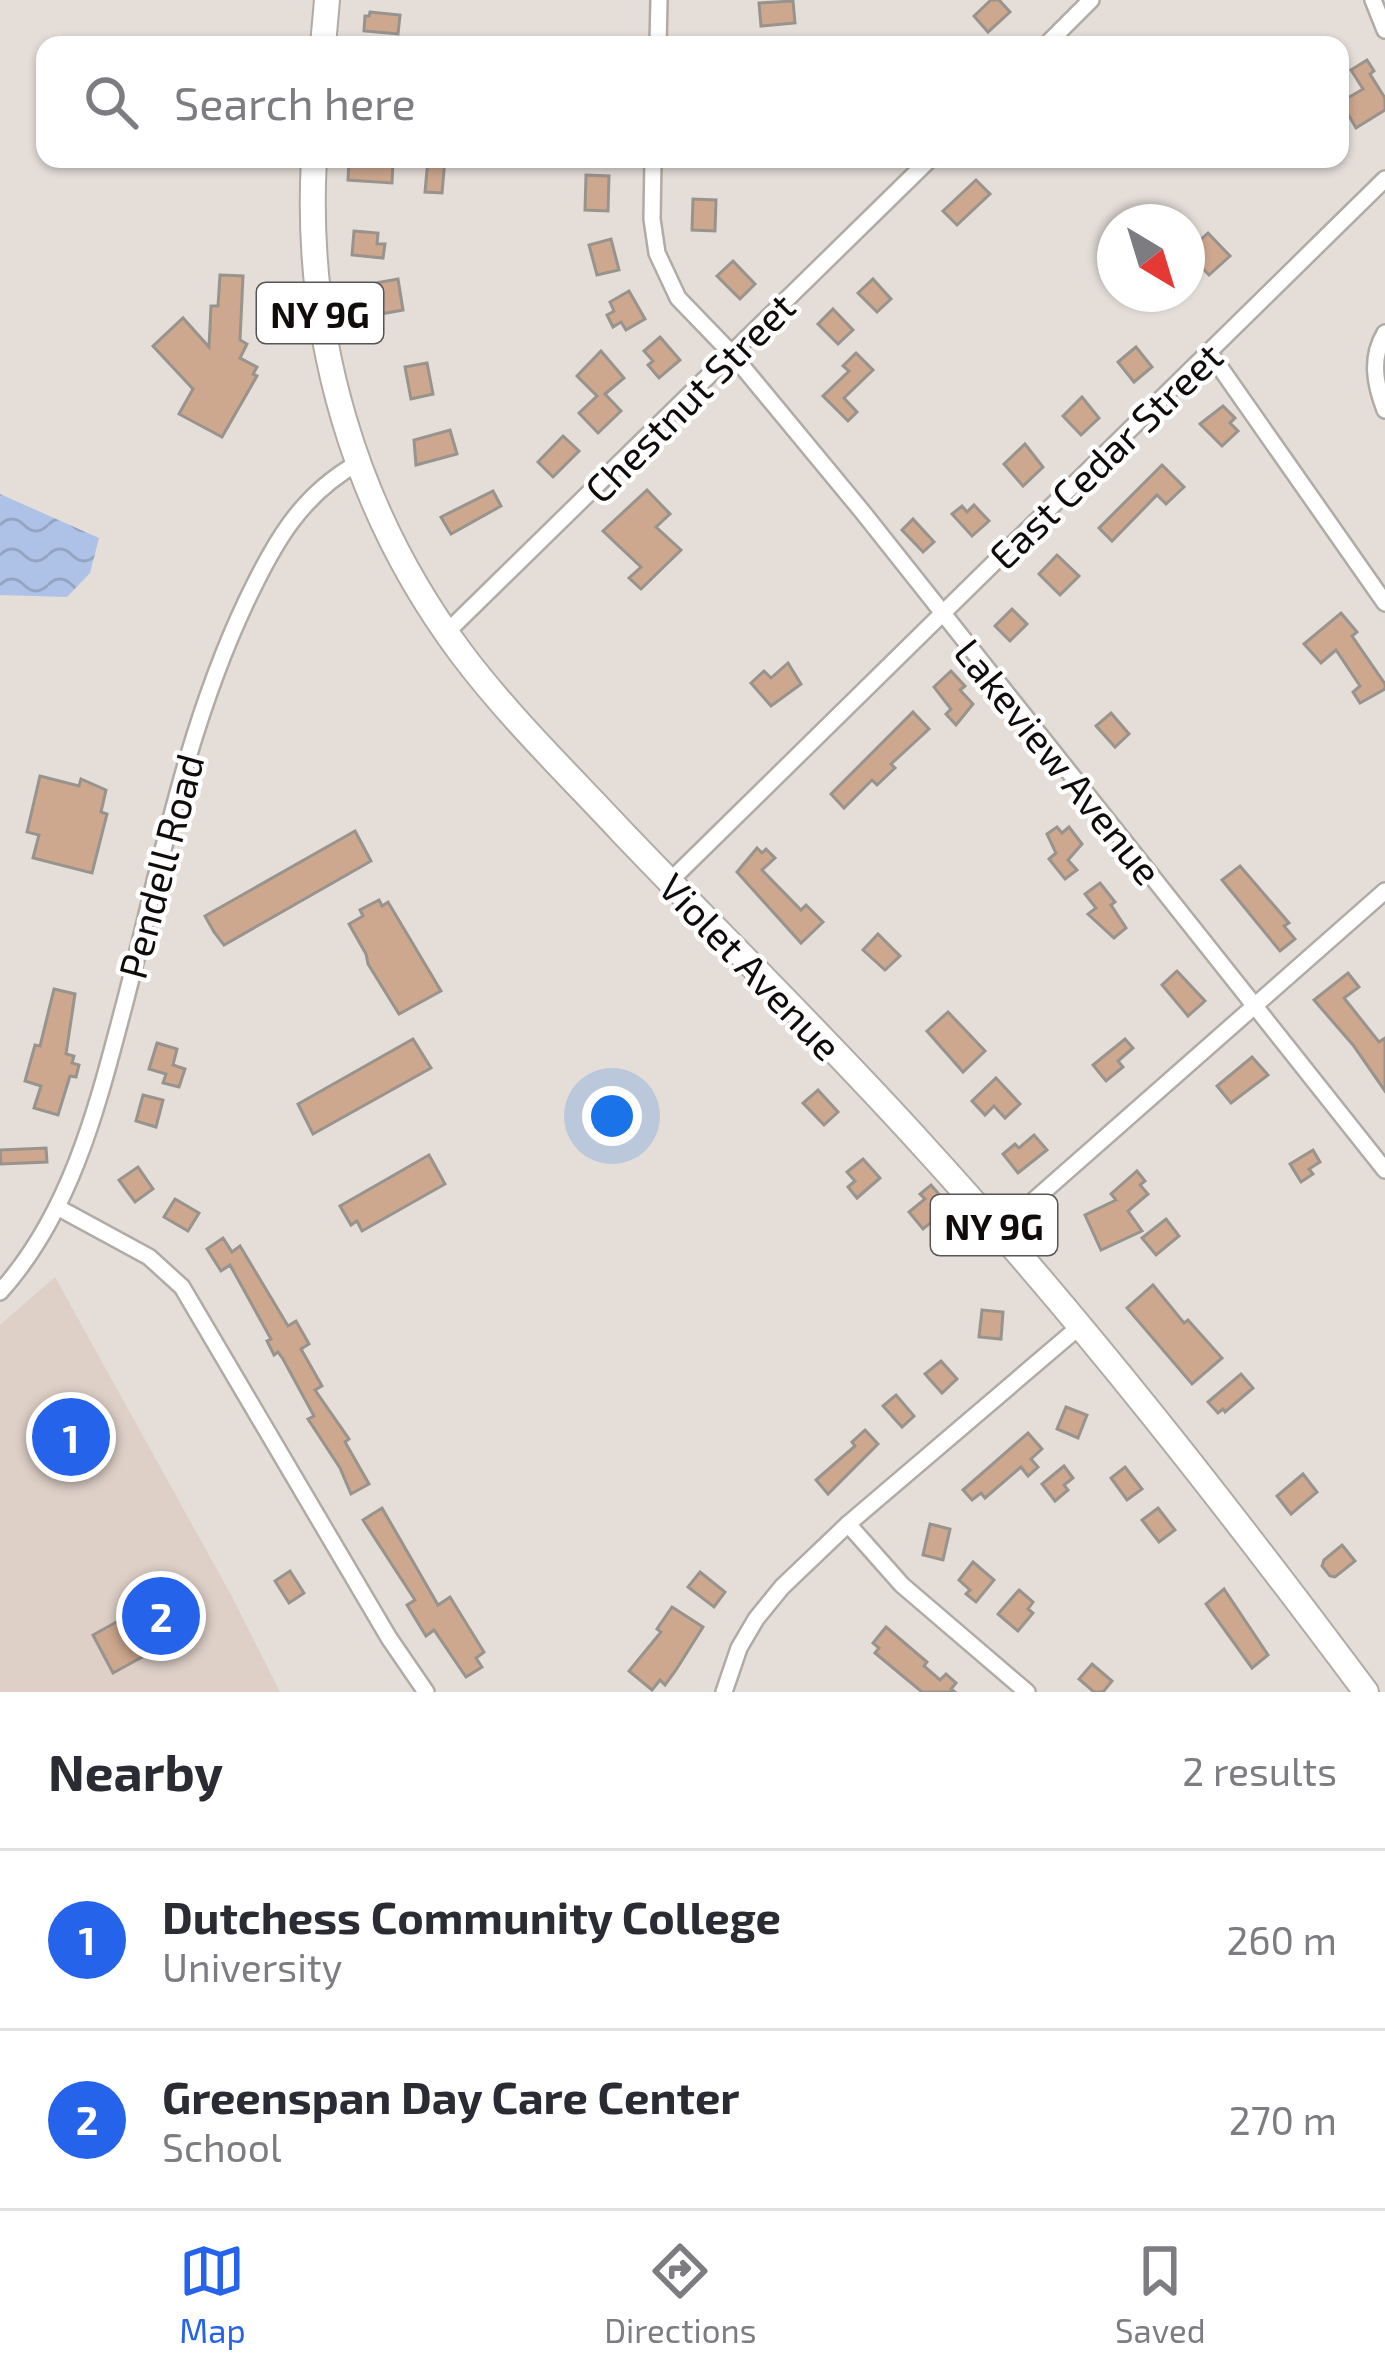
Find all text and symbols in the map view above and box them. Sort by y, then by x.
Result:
search box [36,36,1349,168]
icon: search [78,69,144,135]
text: Search here [174,75,416,129]
north arrow [1097,204,1205,312]
street label: Chestnut Street [574,282,804,512]
road number: NY 9G [257,283,383,343]
street label: East Cedar Street [979,332,1231,578]
street label: Lakeview Avenue [946,629,1172,893]
street label: Pendell Road [107,749,213,983]
street label: Violet Avenue [650,863,852,1069]
your location [582,1086,642,1146]
road number: NY 9G [931,1195,1057,1255]
pin: 1 [32,1392,110,1482]
pin: 2 [122,1571,200,1661]
text: Nearby [48,1740,223,1801]
text: 2 results [1182,1747,1337,1794]
text: Dutchess Community College [162,1889,781,1943]
text: 1 [79,1916,95,1963]
text: 260 m [1226,1916,1337,1963]
text: University [162,1943,342,1990]
text: Greenspan Day Care Center [162,2069,740,2123]
text: 2 [76,2096,98,2143]
text: 270 m [1229,2096,1337,2143]
text: School [162,2123,282,2170]
tab: Map [179,2238,246,2350]
tab: Directions [604,2238,756,2350]
tab: Saved [1115,2238,1206,2350]

